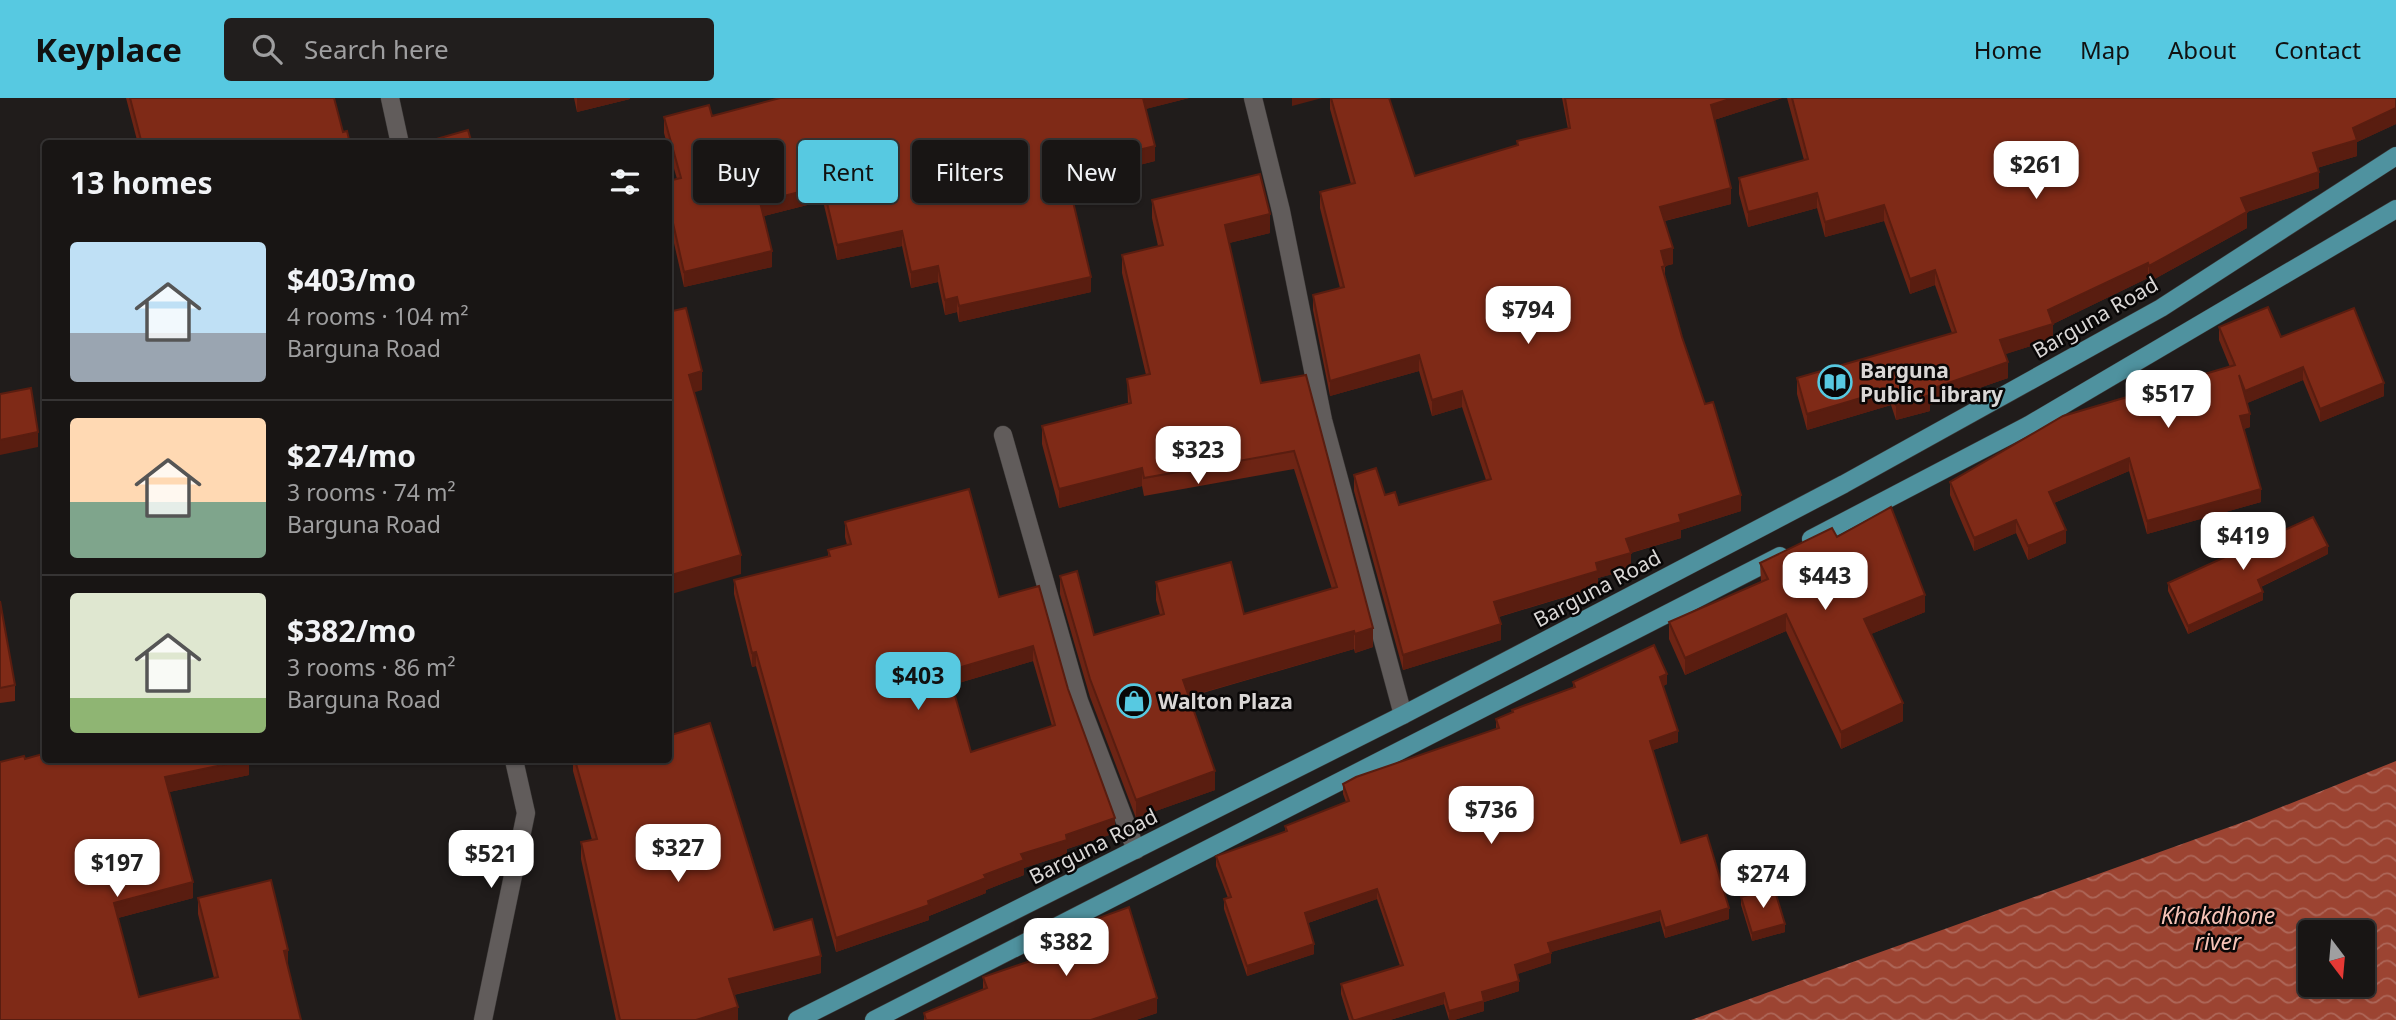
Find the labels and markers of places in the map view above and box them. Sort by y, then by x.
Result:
pin: $261 [1995,141,2077,201]
pin: $794 [1487,286,1569,346]
place label: Barguna Public Library [1860,356,2003,408]
library icon: Barguna Public Library [1816,363,1854,401]
pin: $517 [2127,370,2209,430]
pin: $323 [1157,426,1239,486]
pin: $419 [2202,512,2284,572]
pin: $443 [1784,552,1866,612]
pin: $403 [877,652,959,712]
shop icon: Walton Plaza [1115,682,1153,720]
place label: Walton Plaza [1158,687,1293,715]
pin: $736 [1450,786,1532,846]
pin: $327 [637,824,719,884]
pin: $521 [450,830,532,890]
pin: $197 [76,840,158,899]
pin: $274 [1722,850,1804,910]
pin: $382 [1025,918,1107,978]

